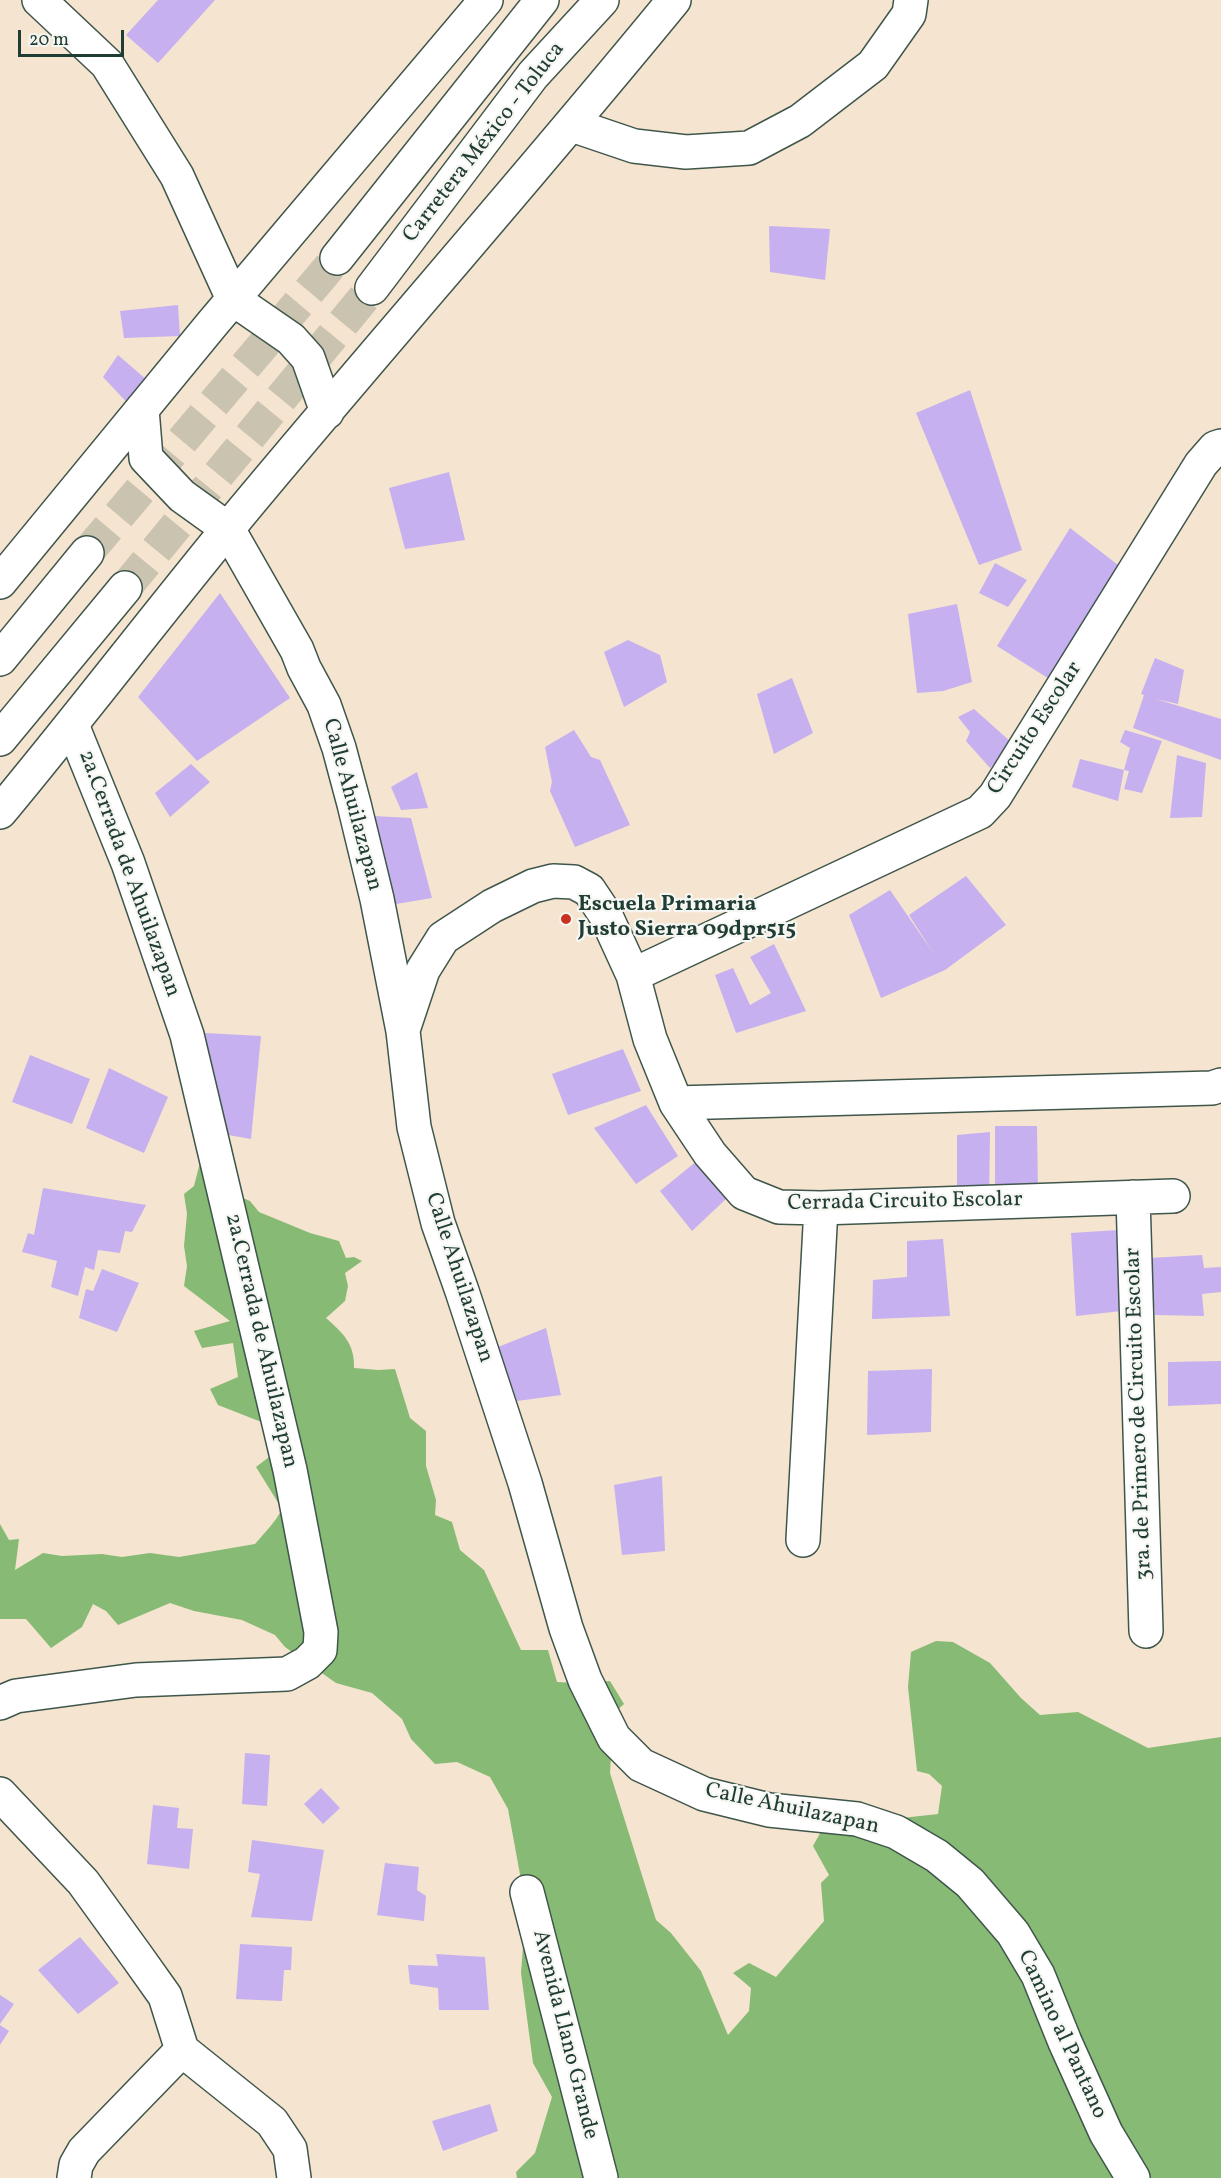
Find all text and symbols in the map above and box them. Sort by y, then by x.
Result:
scale bar [21,18,128,56]
text: 20 m [29,28,69,53]
street label: Carretera México - Toluca [398,37,572,249]
street label: Circuito Escolar [983,657,1089,801]
street label: Calle Ahuilazapan [315,716,387,894]
street label: 2a.Cerrada de Ahuilazapan [71,747,185,1001]
place label: Escuela Primaria Justo Sierra 09dpr515 [578,893,796,944]
marker: Escuela Primaria Justo Sierra 09dpr515 [559,912,573,926]
street label: Cerrada Circuito Escolar [787,1188,1023,1218]
street label: Calle Ahuilazapan [418,1190,498,1366]
street label: 2a.Cerrada de Ahuilazapan [218,1211,302,1471]
street label: 3ra. de Primero de Circuito Escolar [1121,1247,1159,1581]
street label: Calle Ahuilazapan [703,1779,881,1841]
street label: Avenida Llano Grande [525,1928,603,2142]
street label: Camino al Pantano [1010,1947,1112,2123]

